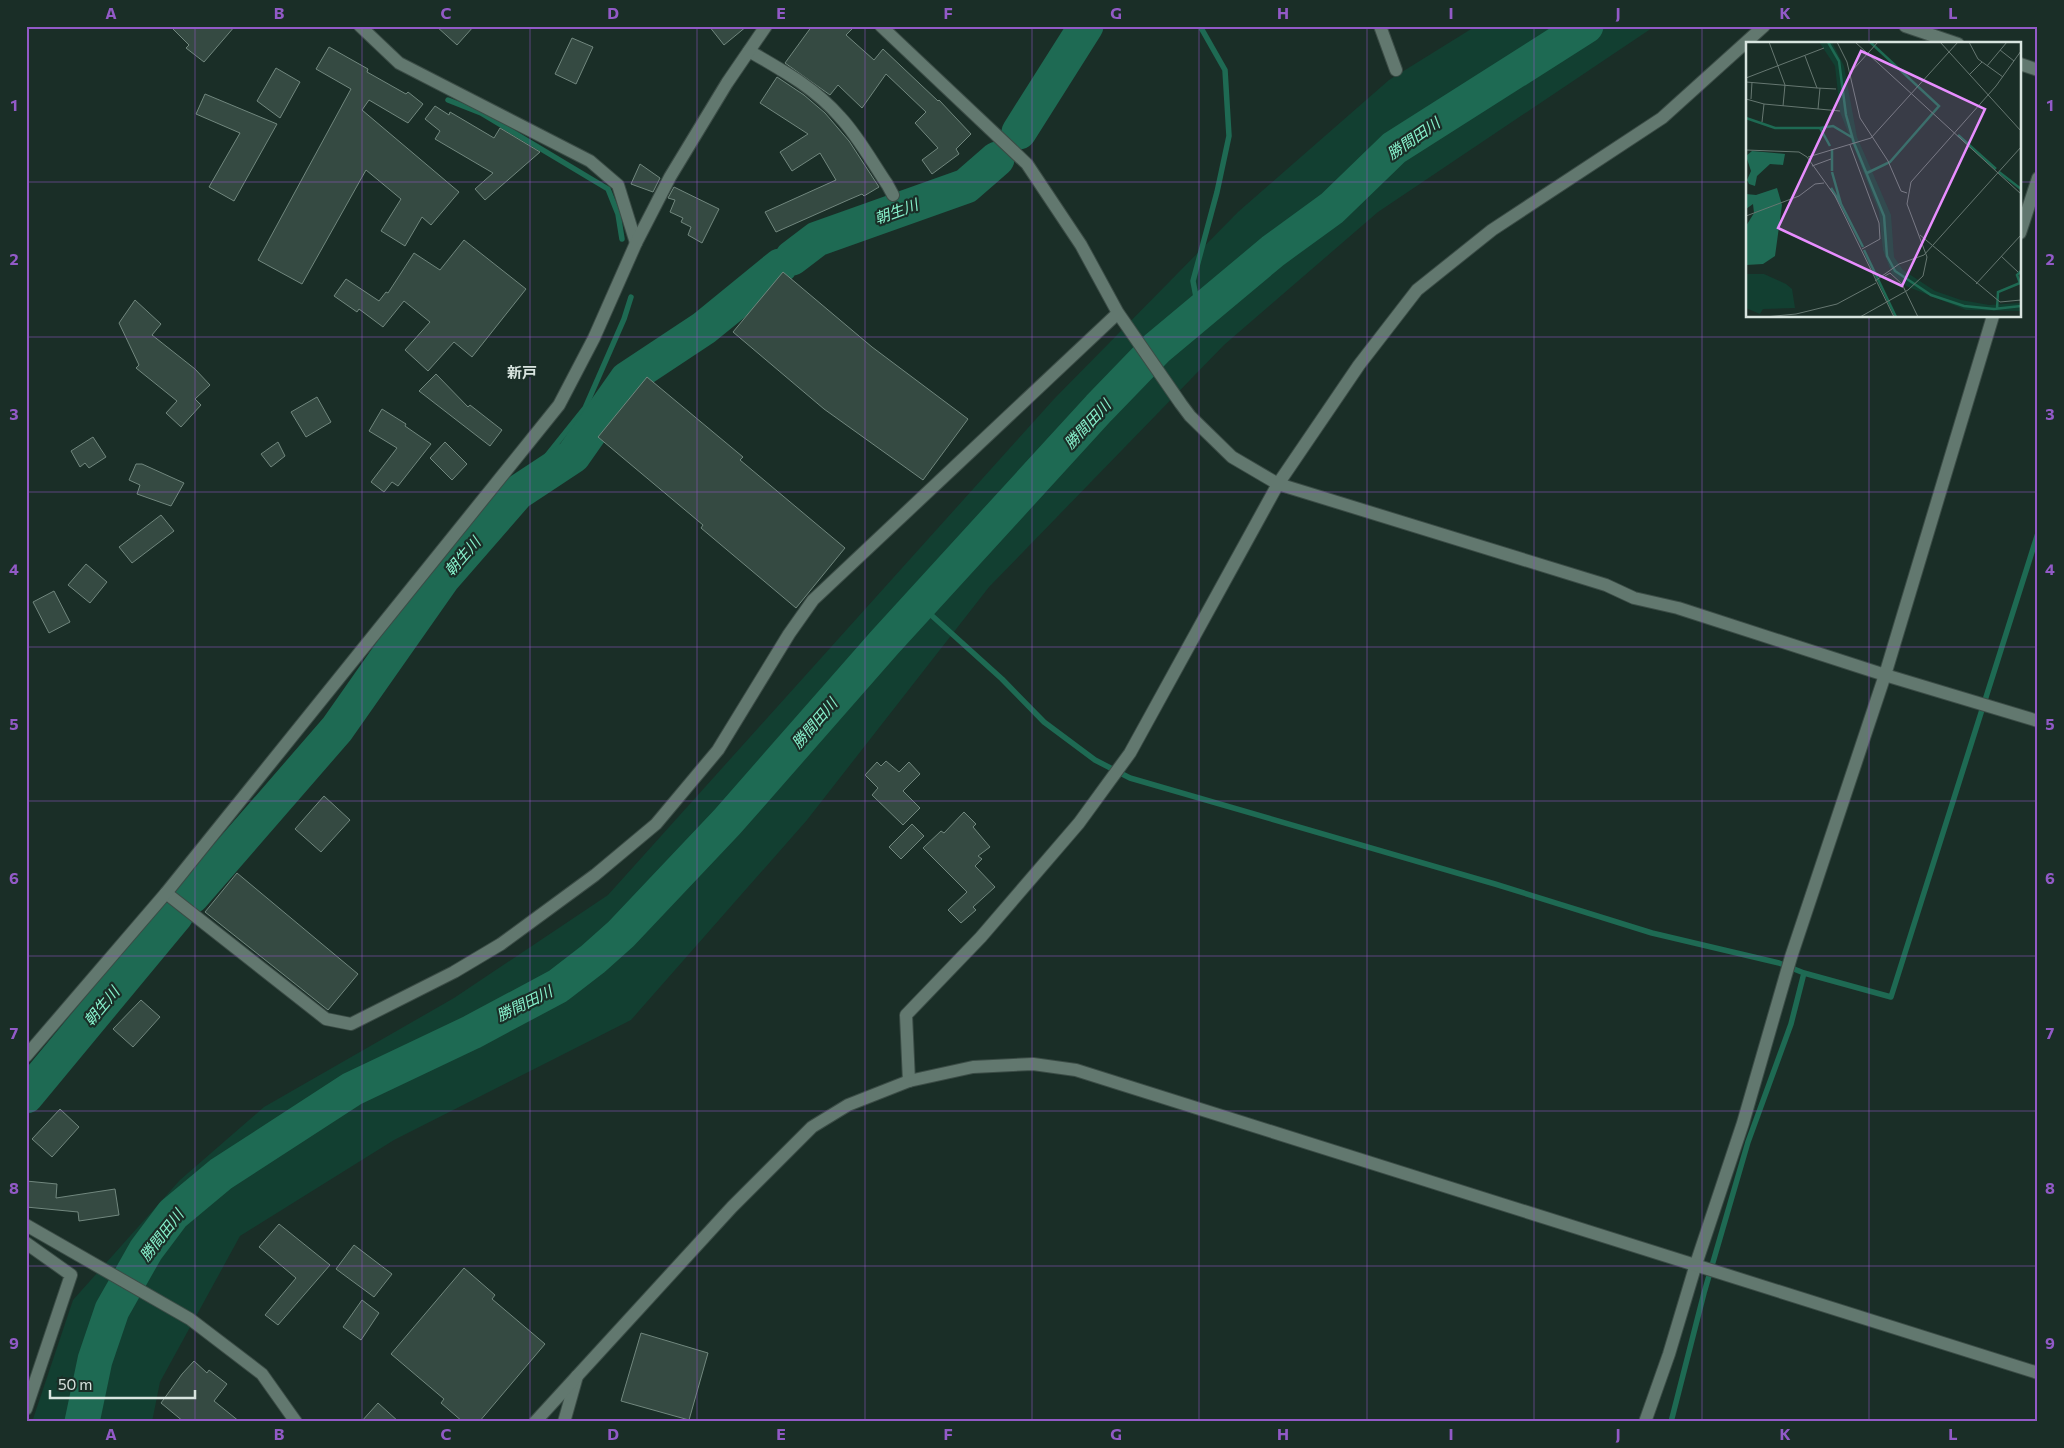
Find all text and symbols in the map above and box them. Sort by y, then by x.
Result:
text: A [105,3,117,22]
text: B [274,3,285,22]
text: C [441,3,452,22]
text: D [607,3,619,22]
text: E [776,3,786,22]
text: F [943,3,953,22]
text: G [1110,3,1122,22]
text: H [1277,3,1289,22]
text: I [1448,3,1454,22]
text: J [1615,3,1621,22]
text: K [1779,3,1791,22]
text: L [1948,3,1958,22]
inset map [1746,42,2022,318]
text: 1 [10,95,18,114]
text: 1 [2046,95,2054,114]
water label: 勝間田川 [1383,112,1444,163]
water label: 朝生川 [872,194,922,227]
text: 2 [9,249,19,268]
text: 2 [2045,249,2055,268]
district label: 新戸 [507,363,537,381]
water label: 勝間田川 [1060,394,1115,452]
text: 3 [9,404,19,423]
text: 3 [2045,404,2055,423]
water label: 朝生川 [440,532,485,579]
text: 4 [9,559,19,578]
text: 4 [2045,559,2055,578]
water label: 勝間田川 [788,693,842,752]
text: 5 [9,714,19,733]
text: 5 [2045,714,2055,733]
text: 6 [9,868,19,887]
text: 6 [2045,868,2055,887]
water label: 朝生川 [80,981,124,1029]
water label: 勝間田川 [493,981,557,1024]
text: 7 [10,1023,19,1042]
text: 7 [2046,1023,2055,1042]
text: 8 [9,1178,19,1197]
text: 8 [2045,1178,2055,1197]
water label: 勝間田川 [135,1204,188,1264]
text: 9 [9,1333,19,1352]
text: 9 [2045,1333,2055,1352]
scale bar [50,1368,195,1400]
text: 50 m [58,1375,92,1393]
text: A [105,1424,117,1443]
text: B [274,1424,285,1443]
text: C [441,1424,452,1443]
text: D [607,1424,619,1443]
text: E [776,1424,786,1443]
text: F [943,1424,953,1443]
text: G [1110,1424,1122,1443]
text: H [1277,1424,1289,1443]
text: I [1448,1424,1454,1443]
text: J [1615,1424,1621,1443]
text: K [1779,1424,1791,1443]
text: L [1948,1424,1958,1443]

